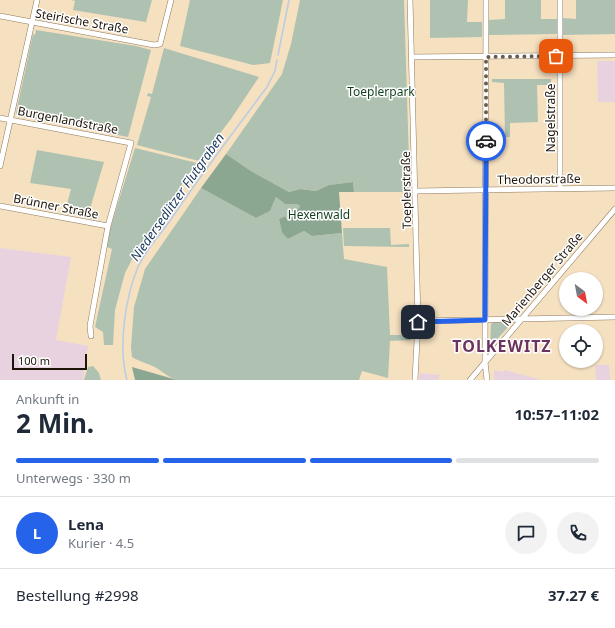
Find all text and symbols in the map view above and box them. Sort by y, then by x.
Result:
street label: Steirische Straße [34,4,130,38]
pin [539,39,573,73]
icon: bag [545,45,567,67]
park label: Toeplerpark [347,83,415,100]
street label: Nagelstraße [542,83,559,152]
street label: Burgenlandstraße [16,102,120,138]
courier [466,121,506,161]
water label: Niedersedlitzer Flutgraben [126,129,228,265]
icon: car [475,130,497,152]
street label: Toeplerstraße [397,151,415,229]
street label: Theodorstraße [497,170,581,188]
street label: Brünner Straße [12,189,100,223]
park label: Hexenwald [288,206,350,223]
street label: Marienberger Straße [498,228,587,330]
north arrow [559,272,603,316]
map controls [559,272,603,368]
pin [401,305,435,339]
icon: home [407,311,429,333]
button: locate [559,324,603,368]
district label: TOLKEWITZ [452,335,552,357]
scale bar [12,352,87,371]
text: 100 m [18,353,50,368]
text: Ankunft in [16,390,79,408]
text: 10:57–11:02 [514,404,599,424]
text: 2 Min. [16,405,94,441]
text: Unterwegs · 330 m [16,469,131,487]
button: chat [505,512,547,554]
button: phone [557,512,599,554]
text: Lena [68,514,104,534]
text: L [33,523,41,543]
text: Kurier · 4.5 [68,534,134,552]
text: Bestellung #2998 [16,585,139,605]
text: 37.27 € [548,585,599,605]

